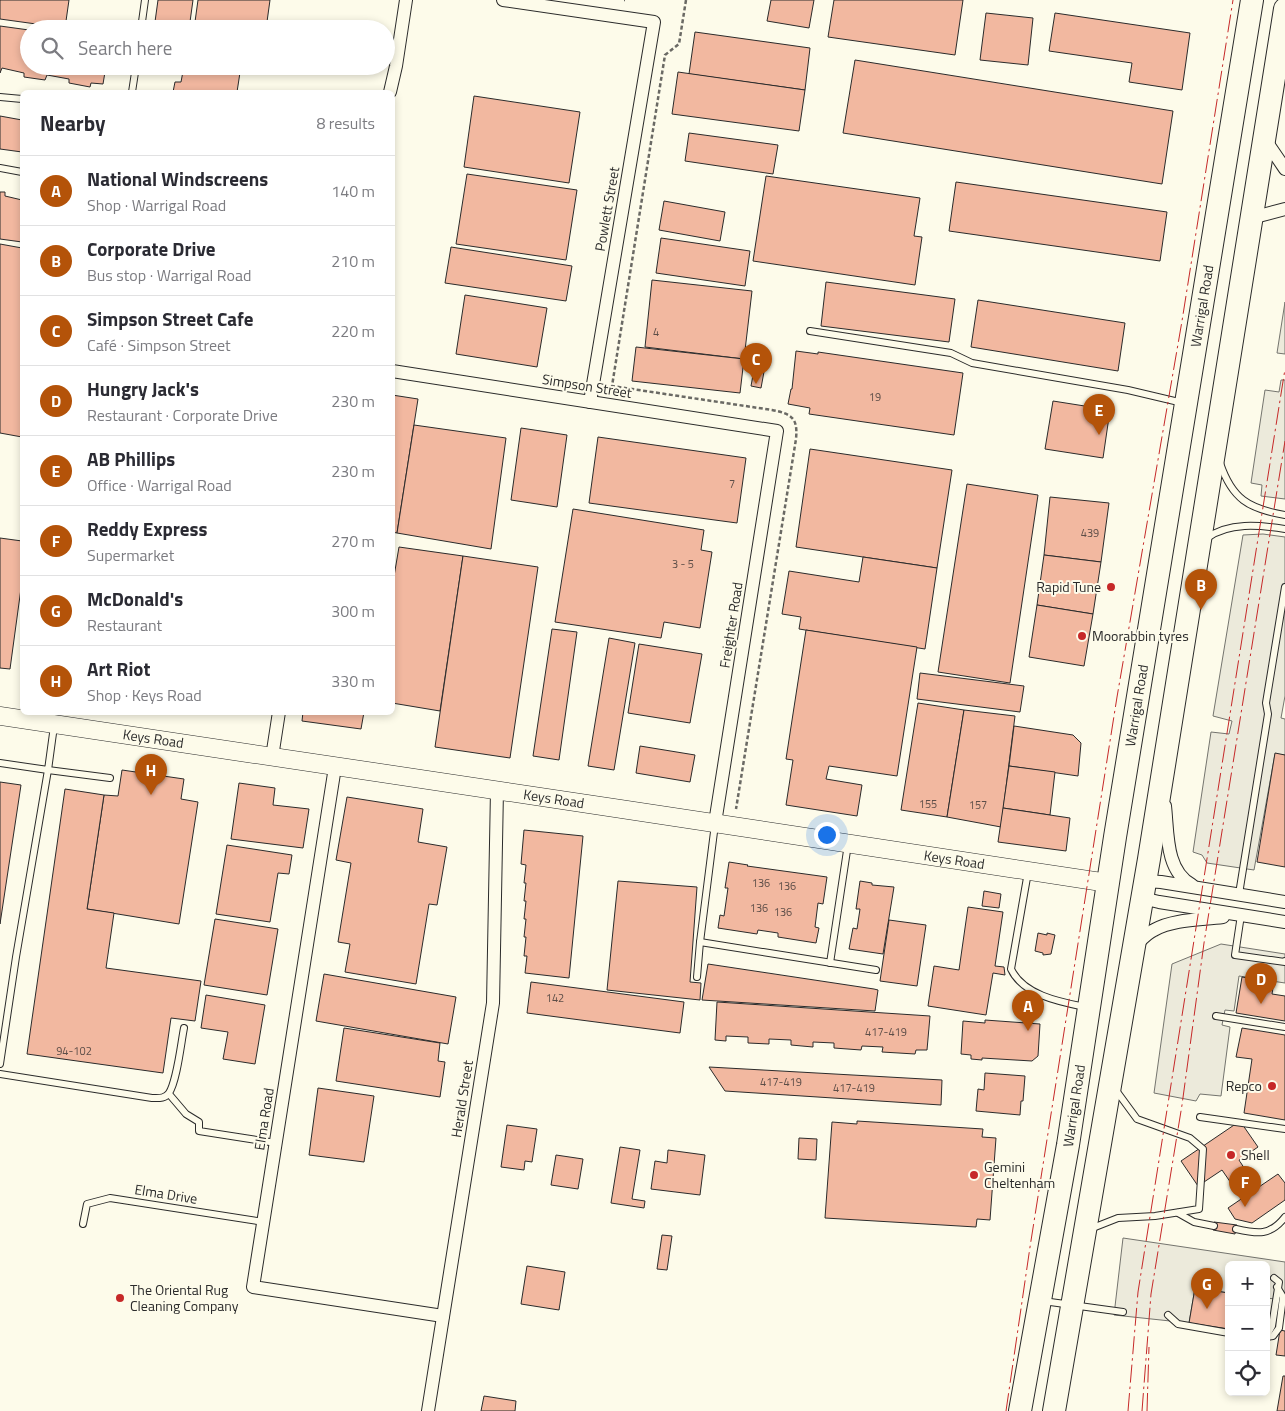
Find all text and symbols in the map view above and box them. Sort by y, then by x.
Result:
search box [20,20,395,75]
text: Search here [78,33,172,62]
icon: search [38,34,66,62]
text: Nearby [40,107,105,139]
text: 8 results [316,111,375,135]
text: National Windscreens [87,164,268,193]
street label: Powlett Street [589,165,624,253]
text: A [51,179,61,203]
text: 140 m [331,179,375,203]
text: Shop · Warrigal Road [87,193,226,217]
text: Corporate Drive [87,234,215,263]
text: B [51,249,61,273]
text: 210 m [331,249,375,273]
text: Bus stop · Warrigal Road [87,263,251,287]
street label: Warrigal Road [1184,263,1218,348]
text: Simpson Street Cafe [87,304,253,333]
text: C [52,319,60,343]
text: 220 m [331,319,375,343]
house number: 4 [653,324,659,340]
text: Café · Simpson Street [87,333,231,357]
pin: C [740,343,772,384]
street label: Simpson Street [541,368,633,403]
text: Hungry Jack's [87,374,199,403]
text: D [51,389,61,413]
text: 230 m [331,389,375,413]
house number: 19 [869,389,881,405]
pin: E [1083,394,1115,435]
text: Restaurant · Corporate Drive [87,403,278,427]
text: AB Phillips [87,444,175,473]
text: E [52,459,60,483]
text: 230 m [331,459,375,483]
text: Office · Warrigal Road [87,473,232,497]
house number: 7 [729,476,735,492]
text: Reddy Express [87,514,207,543]
house number: 439 [1081,525,1099,541]
text: F [52,529,60,553]
text: 270 m [331,529,375,553]
text: Supermarket [87,543,174,567]
house number: 3 - 5 [672,556,694,572]
pin: B [1185,569,1217,610]
place label: Rapid Tune [1036,576,1101,597]
street label: Freighter Road [713,580,748,669]
marker: Rapid Tune [1105,581,1117,593]
text: McDonald's [87,584,183,613]
text: G [51,599,61,623]
text: 300 m [331,599,375,623]
text: Restaurant [87,613,162,637]
place label: Moorabbin tyres [1092,625,1189,646]
marker: Moorabbin tyres [1076,630,1088,642]
text: Art Riot [87,654,150,683]
street label: Warrigal Road [1119,663,1153,748]
text: H [51,669,61,693]
text: 330 m [331,669,375,693]
text: Shop · Keys Road [87,683,202,707]
street label: Keys Road [121,723,185,753]
pin: H [135,754,167,795]
street label: Keys Road [522,783,586,813]
house number: 155 [919,796,937,812]
house number: 157 [969,797,987,813]
your location [814,822,840,848]
street label: Keys Road [923,844,986,874]
house number: 136 [752,875,770,891]
house number: 136 [778,878,796,894]
house number: 136 [750,900,768,916]
house number: 136 [774,904,792,920]
pin: D [1245,963,1277,1004]
house number: 142 [546,990,564,1006]
pin: A [1012,990,1044,1031]
house number: 417-419 [865,1024,907,1040]
house number: 94-102 [56,1043,92,1059]
street label: Herald Street [445,1059,478,1139]
street label: Warrigal Road [1057,1063,1090,1148]
house number: 417-419 [760,1074,802,1090]
place label: Repco [1226,1075,1262,1096]
house number: 417-419 [833,1080,875,1096]
marker: Repco [1266,1080,1278,1092]
street label: Elma Road [248,1086,279,1152]
place label: Shell [1241,1144,1270,1165]
marker: Shell [1225,1149,1237,1161]
place label: Gemini Cheltenham [984,1156,1055,1193]
pin: F [1229,1166,1261,1207]
marker: Gemini Cheltenham [968,1169,980,1181]
street label: Elma Drive [133,1178,199,1209]
map controls [1225,1261,1270,1396]
button: + [1225,1261,1270,1306]
pin: G [1191,1268,1223,1309]
place label: The Oriental Rug Cleaning Company [130,1279,239,1316]
marker: The Oriental Rug Cleaning Company [114,1292,126,1304]
button: − [1225,1306,1270,1351]
button: locate [1225,1351,1270,1396]

